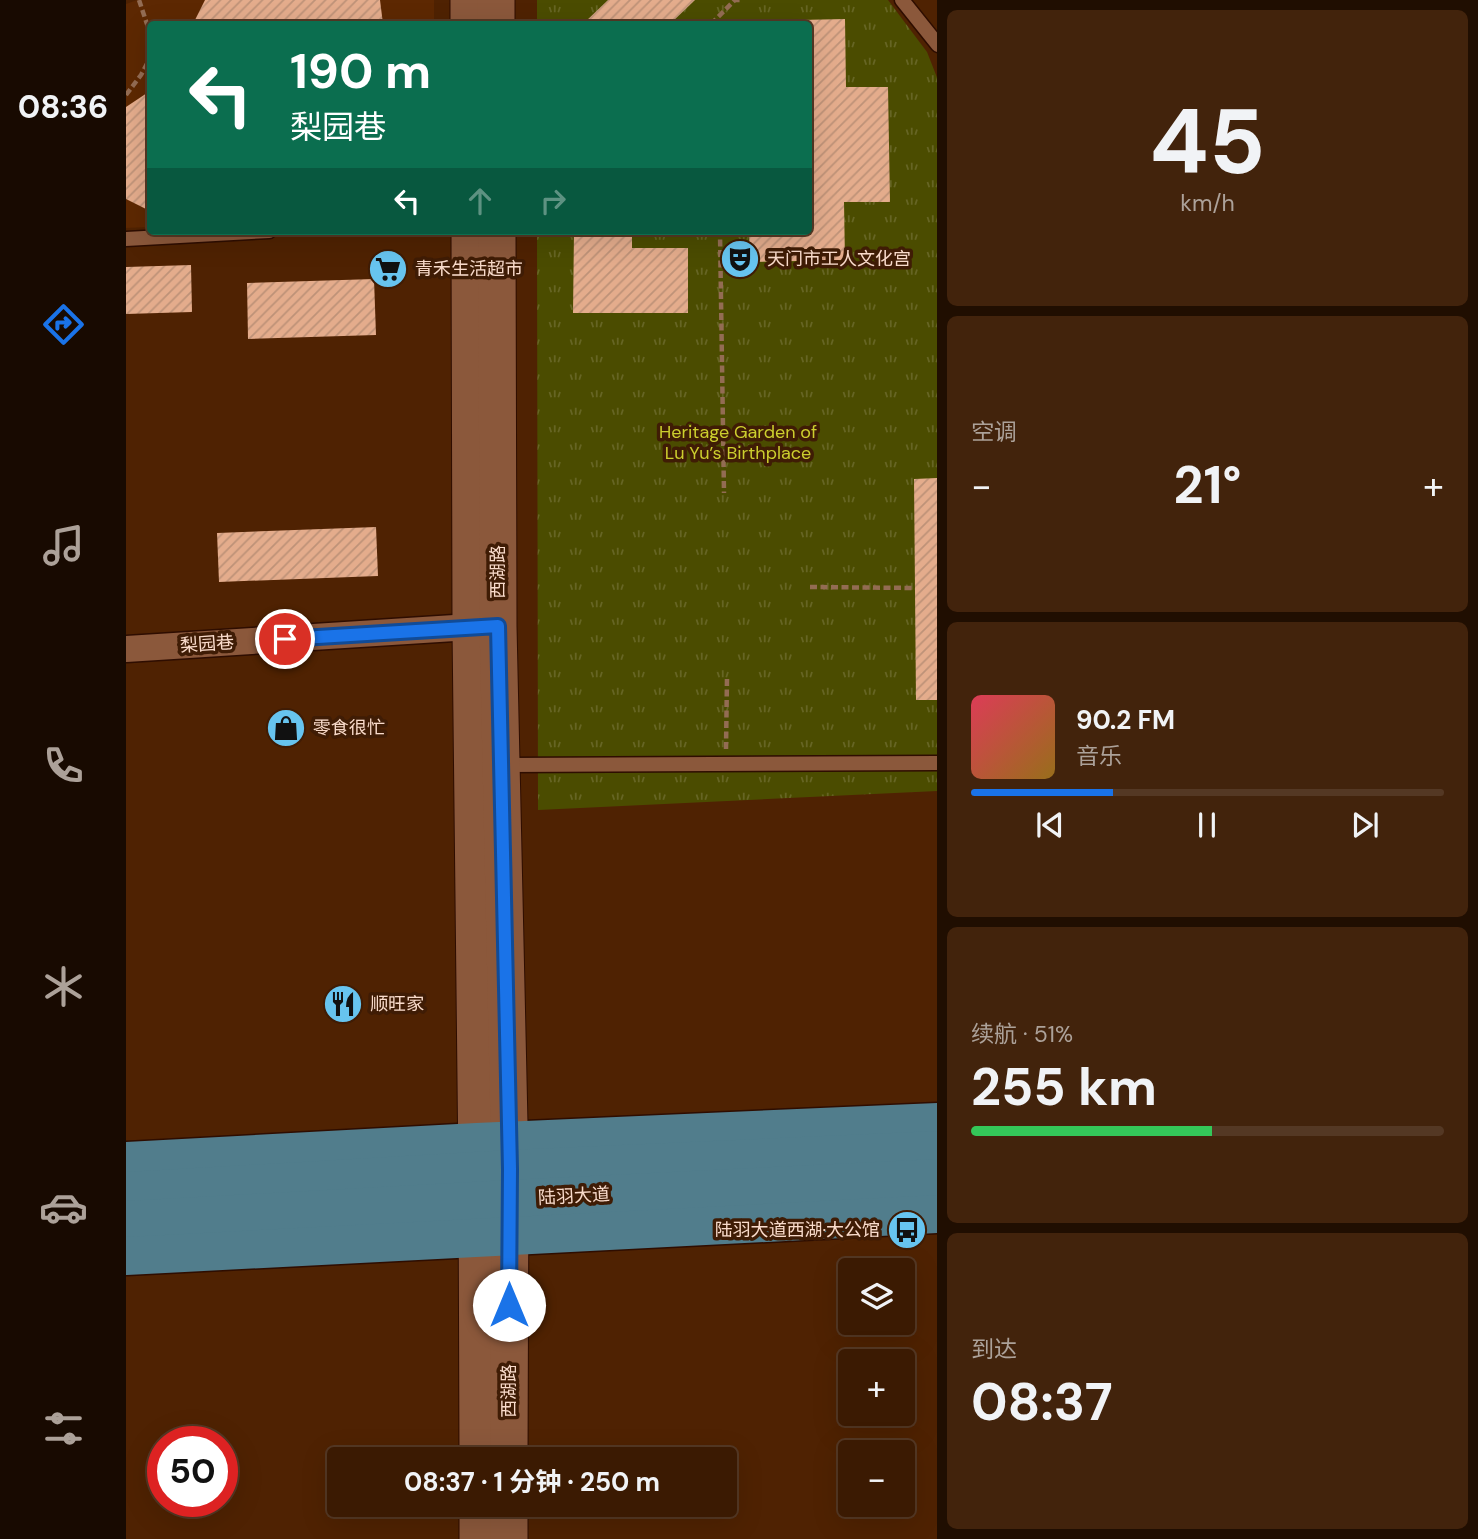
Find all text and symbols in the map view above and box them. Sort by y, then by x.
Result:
text: 190 m [290,39,431,103]
icon: left [175,49,266,140]
text: 45 [1150,83,1265,201]
text: 08:36 [18,86,108,128]
text: 梨园巷 [290,106,386,148]
icon: left [388,182,426,220]
icon: ahead [461,182,499,220]
icon: right [534,182,572,220]
text: km/h [1180,188,1235,218]
theatre icon: 天门市工人文化宫 [719,238,761,280]
place label: 天门市工人文化宫 [767,247,911,271]
supermarket icon: 青禾生活超市 [367,248,409,290]
place label: 青禾生活超市 [415,257,523,281]
icon: directions [39,300,88,349]
text: 空调 [971,417,1017,447]
park label: Heritage Garden of Lu Yu’s Birthplace [659,420,817,465]
text: 21° [1174,451,1241,519]
text: − [971,461,992,511]
text: + [1423,461,1444,511]
icon: music [39,521,88,570]
street label: 西湖路 [486,545,510,599]
pin [255,609,315,669]
icon: arrive [266,620,304,658]
street label: 梨园巷 [179,630,235,658]
text: 90.2 FM [1076,703,1175,737]
shop icon: 零食很忙 [265,707,307,749]
place label: 零食很忙 [313,716,385,740]
icon: phone [39,741,88,790]
text: 音乐 [1076,741,1122,771]
icon: previous [1031,806,1069,844]
icon: pause [1188,806,1226,844]
icon: next [1346,806,1384,844]
icon: climate [39,962,88,1011]
restaurant icon: 顺旺家 [322,983,364,1025]
place label: 顺旺家 [370,992,424,1016]
text: 续航 · 51% [971,1019,1073,1049]
text: 255 km [971,1053,1157,1121]
street label: 陆羽大道 [537,1182,611,1210]
icon: car [39,1183,88,1232]
bus stop icon: 陆羽大道西湖·大公馆 [886,1209,928,1251]
place label: 陆羽大道西湖·大公馆 [714,1218,880,1242]
map controls [838,1258,915,1517]
button: layers [838,1258,915,1335]
position arrow [472,1268,546,1342]
text: 到达 [971,1334,1017,1364]
button: + [838,1349,915,1426]
street label: 西湖路 [497,1364,521,1418]
text: 08:37 [971,1368,1113,1436]
icon: filters [39,1404,88,1453]
speed limit sign: 50 [147,1426,238,1517]
button: − [838,1440,915,1517]
text: 08:37 · 1 分钟 · 250 m [404,1465,660,1499]

